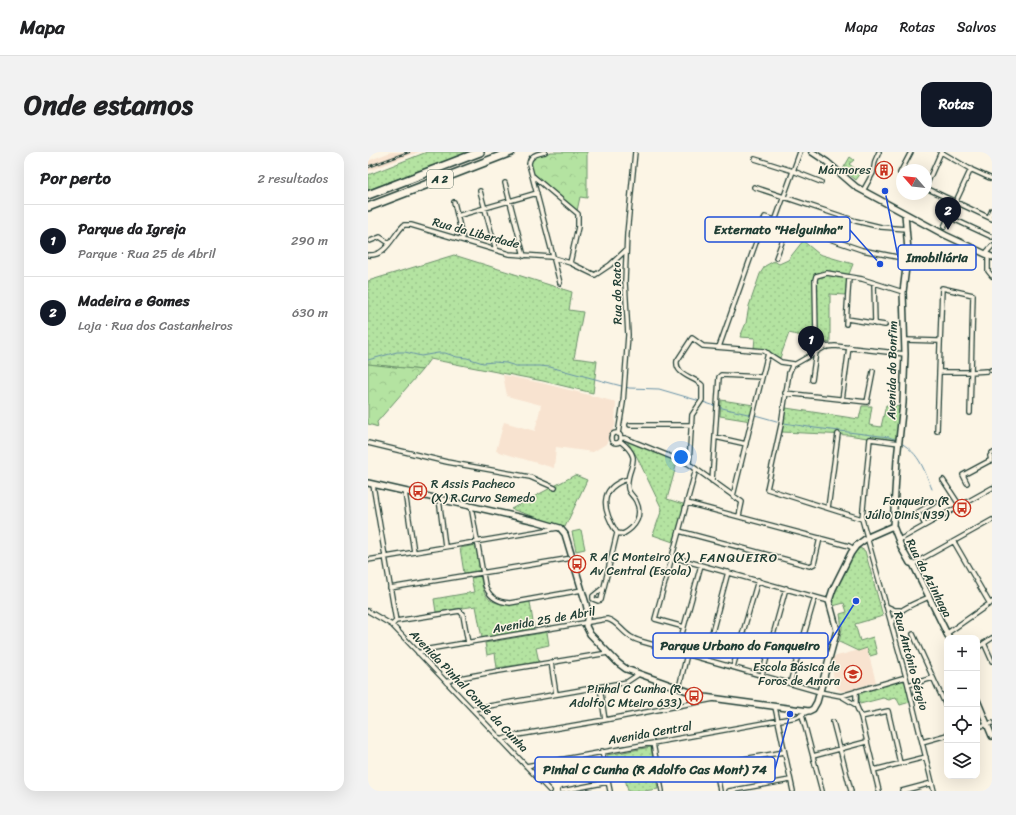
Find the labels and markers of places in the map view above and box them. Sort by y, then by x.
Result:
place label: Mármores [818,159,871,181]
building icon: Mármores [874,160,894,180]
pin: 2 [935,197,961,230]
callout: Externato "Helguinha" [705,217,850,242]
callout: Imobiliária [898,245,976,270]
pin: 1 [798,326,824,359]
place label: R Assis Pacheco (X) R Curvo Semedo [431,473,535,509]
bus stop icon: R Assis Pacheco (X) R Curvo Semedo [408,481,428,501]
place label: Fanqueiro (R Júlio Dinis N39) [865,490,950,526]
bus stop icon: Fanqueiro (R Júlio Dinis N39) [952,498,972,518]
place label: R A C Monteiro (X) Av Central (Escola) [589,546,691,582]
bus stop icon: R A C Monteiro (X) Av Central (Escola) [567,554,587,574]
callout: Parque Urbano do Fanqueiro [653,633,828,658]
place label: Escola Básica de Foros de Amora [753,656,841,692]
school or university icon: Escola Básica de Foros de Amora [843,664,863,684]
place label: Pinhal C Cunha (R Adolfo C Mteiro 633) [568,678,682,714]
bus stop icon: Pinhal C Cunha (R Adolfo C Mteiro 633) [684,686,704,706]
callout: Pinhal C Cunha (R Adolfo Cas Mont) 74 [535,757,775,782]

